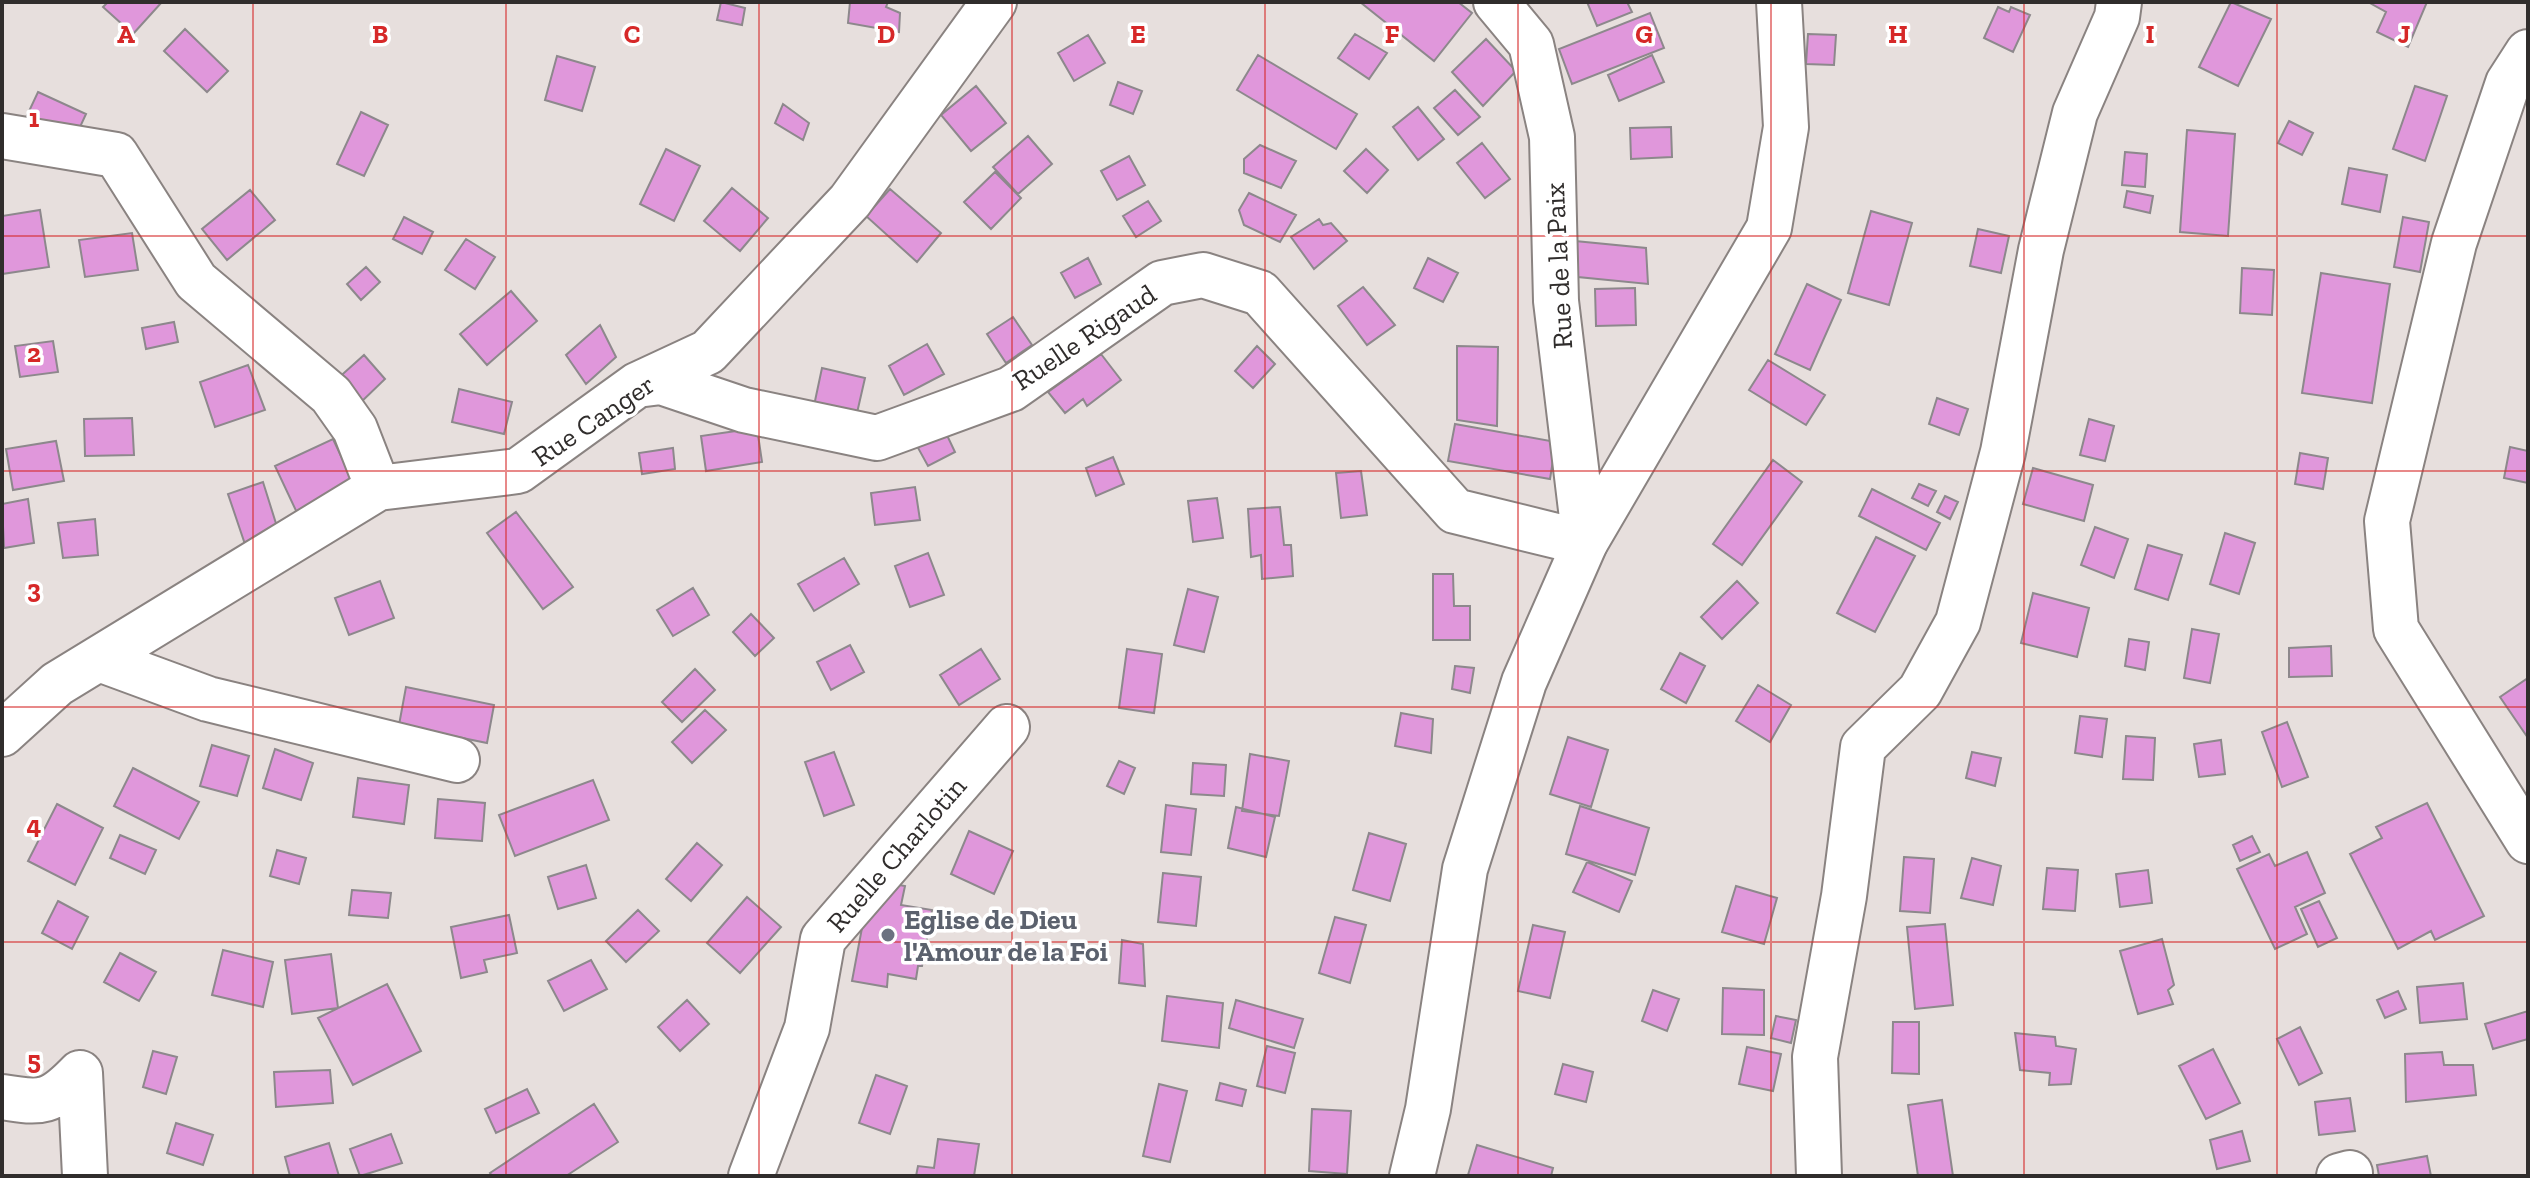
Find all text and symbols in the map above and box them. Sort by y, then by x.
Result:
text: A [117,18,135,50]
text: B [372,18,388,50]
text: C [624,18,640,50]
text: D [877,18,895,50]
text: E [1130,18,1146,50]
text: F [1385,18,1400,50]
text: G [1635,18,1653,50]
text: H [1888,18,1908,50]
text: I [2145,18,2155,50]
text: J [2398,18,2410,50]
text: 1 [29,102,40,134]
street label: Rue de la Paix [1538,182,1579,350]
street label: Ruelle Rigaud [1006,277,1162,397]
text: 2 [27,337,41,369]
street label: Rue Canger [526,367,661,473]
text: 3 [27,573,41,605]
street label: Ruelle Charlotin [820,770,973,939]
text: 4 [27,809,42,841]
place label: Eglise de Dieu l'Amour de la Foi [904,903,1108,968]
marker: Eglise de Dieu l'Amour de la Foi [879,926,897,944]
text: 5 [27,1044,41,1076]

